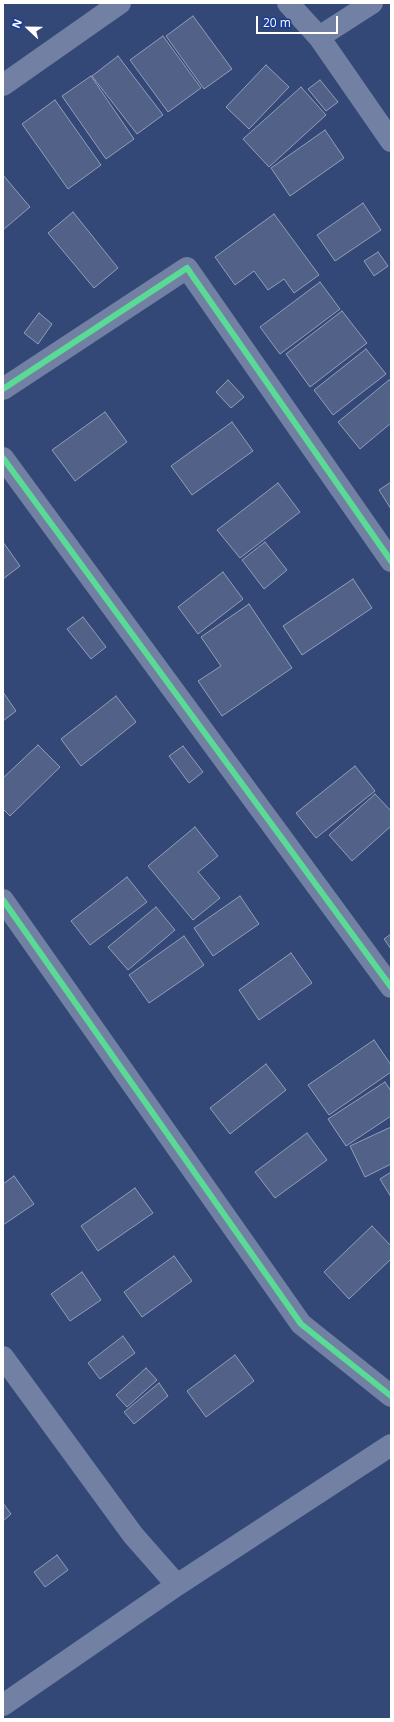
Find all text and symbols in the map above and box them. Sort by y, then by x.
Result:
north arrow [8,8,48,48]
scale bar [258,8,340,34]
text: 20 m [263,14,291,31]
text: N [8,16,25,30]

